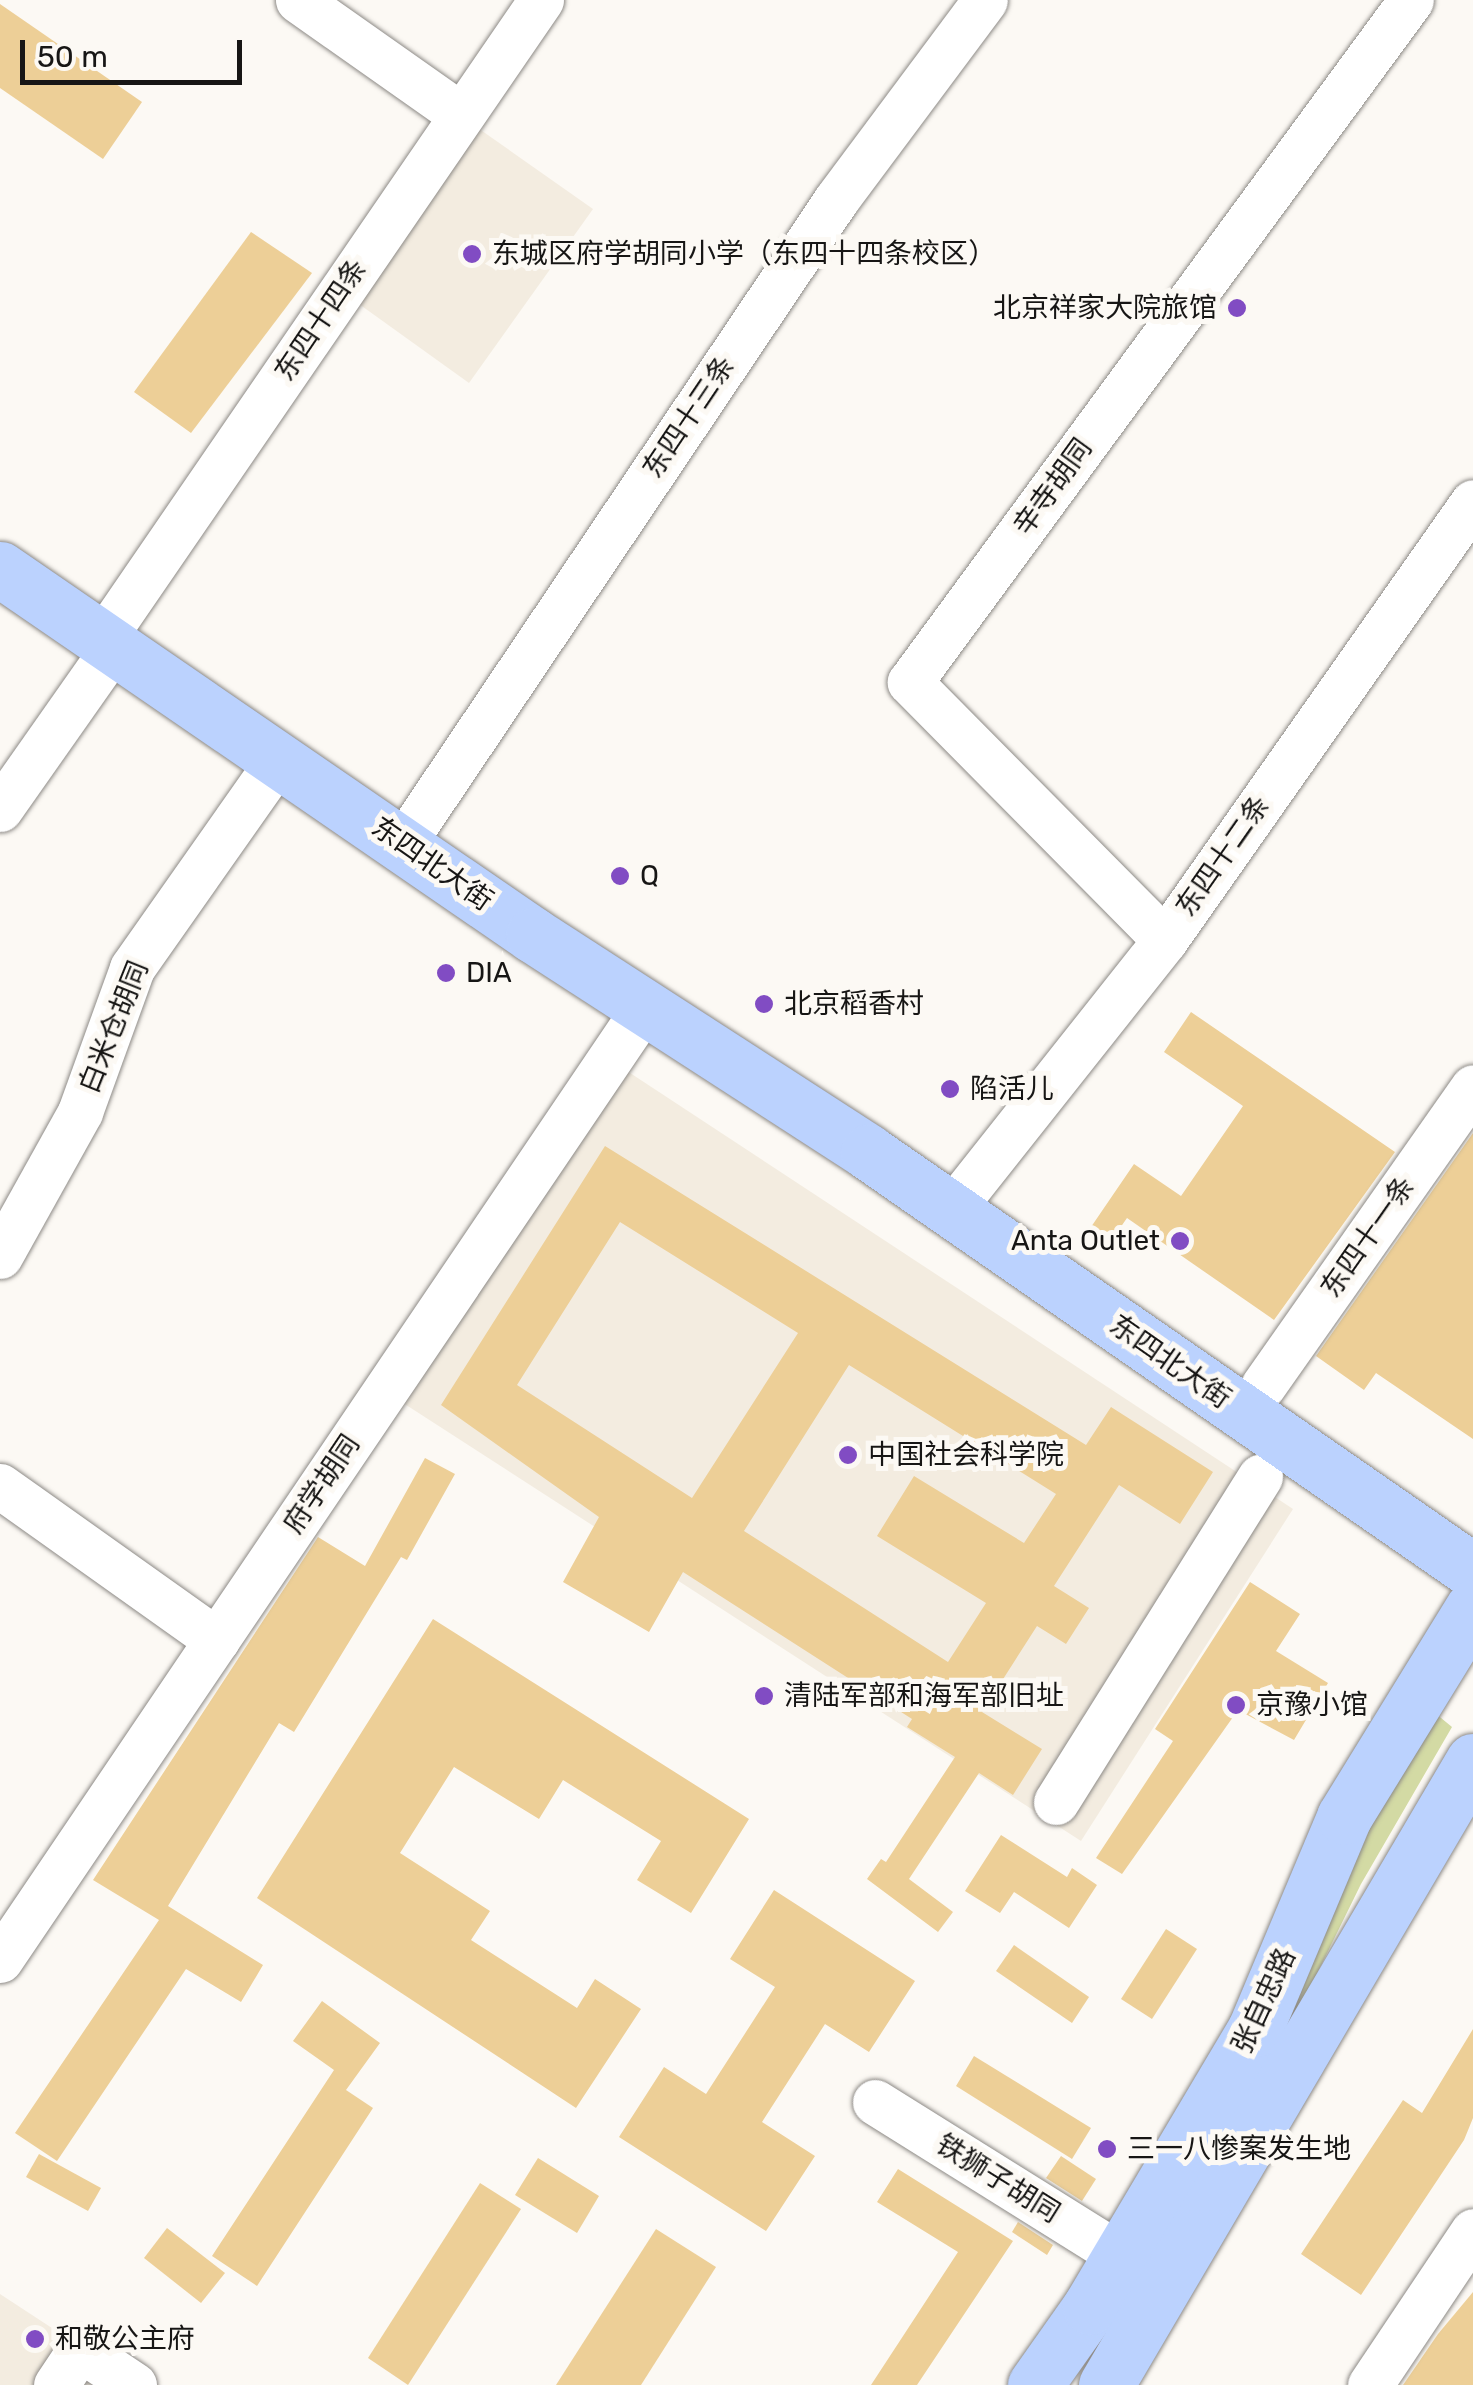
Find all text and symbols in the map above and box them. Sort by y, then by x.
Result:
scale bar [25,20,248,82]
text: 50 m [37,39,108,75]
place label: 东城区府学胡同小学（东四十四条校区） [492,237,996,271]
marker: 东城区府学胡同小学（东四十四条校区） [461,243,483,265]
street label: 东四十四条 [268,253,374,387]
place label: 北京祥家大院旅馆 [993,291,1217,325]
marker: 北京祥家大院旅馆 [1226,297,1248,319]
street label: 东四十三条 [636,350,742,484]
street label: 辛寺胡同 [1006,432,1100,542]
street label: 东四十二条 [1169,789,1277,923]
street label: 东四北大街 [365,810,499,918]
place label: Q [640,859,659,893]
marker: Q [609,865,631,887]
street label: 白米仓胡同 [72,956,156,1098]
place label: DIA [466,956,512,990]
marker: DIA [435,962,457,984]
place label: 北京稻香村 [784,987,924,1021]
marker: 北京稻香村 [753,993,775,1015]
place label: 陷活儿 [970,1072,1054,1106]
marker: 陷活儿 [939,1078,961,1100]
street label: 东四十一条 [1314,1170,1422,1304]
place label: Anta Outlet [1011,1224,1160,1258]
marker: Anta Outlet [1169,1230,1191,1252]
street label: 东四北大街 [1103,1308,1237,1416]
street label: 府学胡同 [277,1428,367,1540]
place label: 中国社会科学院 [868,1438,1064,1472]
marker: 中国社会科学院 [837,1444,859,1466]
place label: 清陆军部和海军部旧址 [784,1679,1064,1713]
marker: 清陆军部和海军部旧址 [753,1685,775,1707]
place label: 京豫小馆 [1256,1688,1368,1722]
marker: 京豫小馆 [1225,1694,1247,1716]
street label: 张自忠路 [1225,1943,1303,2059]
street label: 铁狮子胡同 [930,2128,1066,2230]
place label: 三一八惨案发生地 [1127,2132,1351,2166]
marker: 三一八惨案发生地 [1096,2138,1118,2160]
place label: 和敬公主府 [55,2322,195,2356]
marker: 和敬公主府 [24,2328,46,2350]

